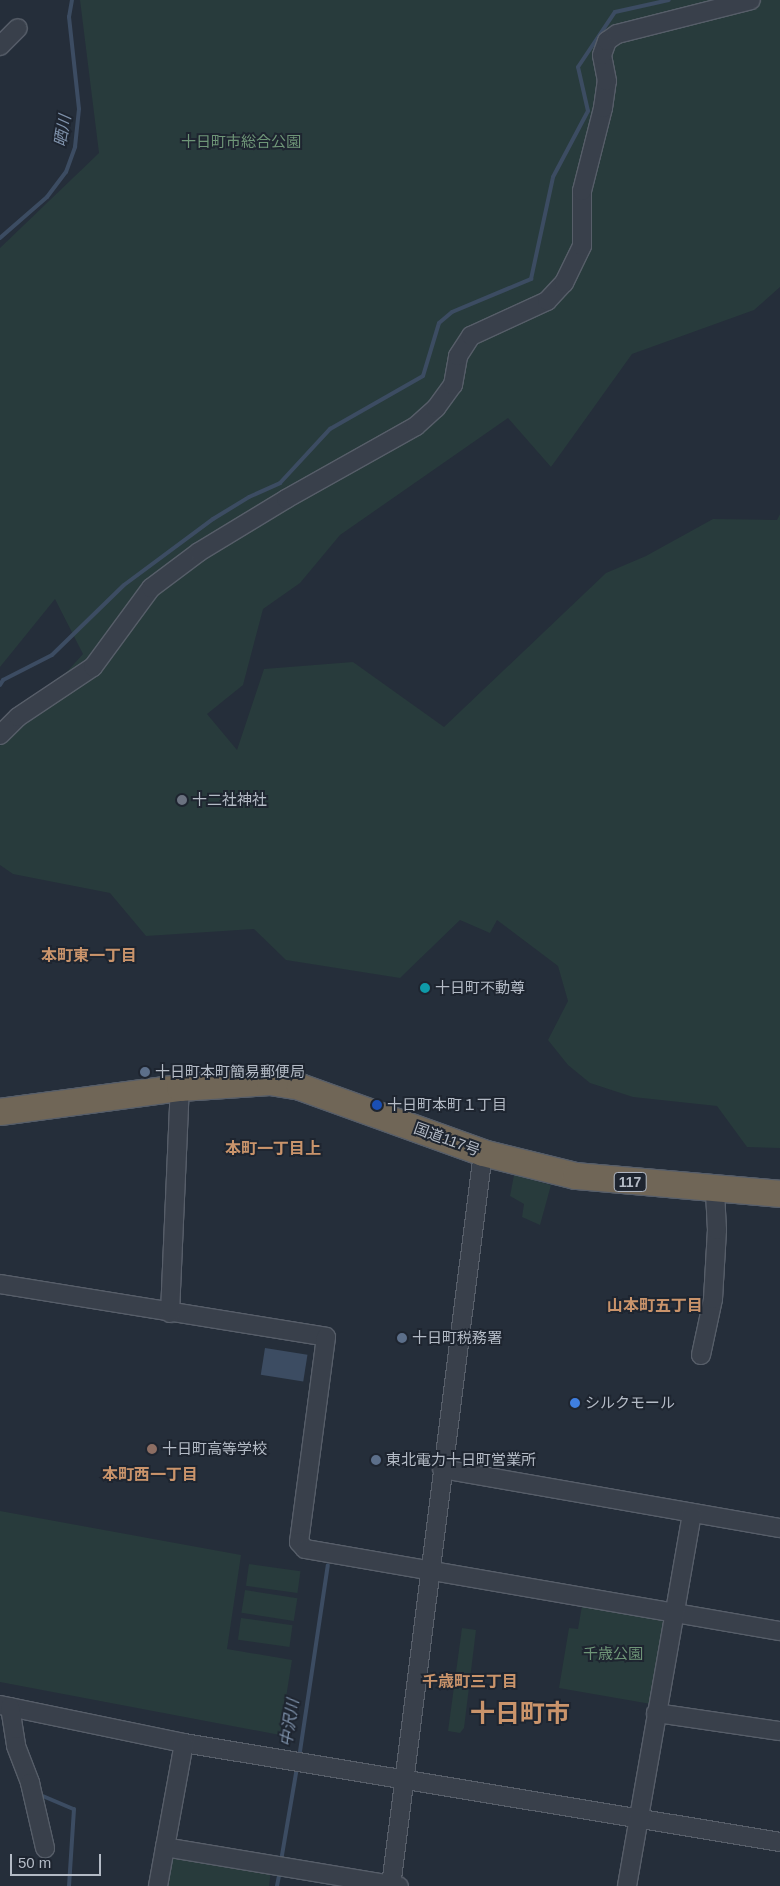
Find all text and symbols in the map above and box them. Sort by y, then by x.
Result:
water label: 晒川 [51,114,75,148]
park label: 十日町市総合公園 [181,133,301,151]
place label: 十二社神社 [192,791,267,809]
marker: 十二社神社 [176,794,188,806]
district label: 本町東一丁目 [41,946,137,966]
place label: 十日町不動尊 [435,979,525,997]
marker: 十日町不動尊 [419,982,431,994]
place label: 十日町本町簡易郵便局 [155,1063,305,1081]
marker: 十日町本町簡易郵便局 [139,1066,151,1078]
place label: 十日町本町１丁目 [387,1096,507,1114]
marker: 十日町本町１丁目 [371,1099,383,1111]
street label: 国道117号 [412,1119,482,1159]
district label: 本町一丁目上 [225,1139,321,1159]
road number: 117 [612,1170,648,1194]
district label: 山本町五丁目 [607,1296,703,1316]
place label: 十日町税務署 [412,1329,502,1347]
marker: 十日町税務署 [396,1332,408,1344]
place label: シルクモール [585,1394,675,1412]
marker: シルクモール [569,1397,581,1409]
place label: 十日町高等学校 [162,1440,267,1458]
marker: 十日町高等学校 [146,1443,158,1455]
place label: 東北電力十日町営業所 [386,1451,536,1469]
marker: 東北電力十日町営業所 [370,1454,382,1466]
district label: 本町西一丁目 [102,1465,198,1485]
park label: 千歳公園 [583,1645,643,1663]
district label: 千歳町三丁目 [422,1672,518,1692]
water label: 中沢川 [277,1698,303,1748]
district label: 十日町市 [470,1698,570,1728]
scale bar [12,1844,104,1876]
text: 50 m [18,1854,51,1871]

